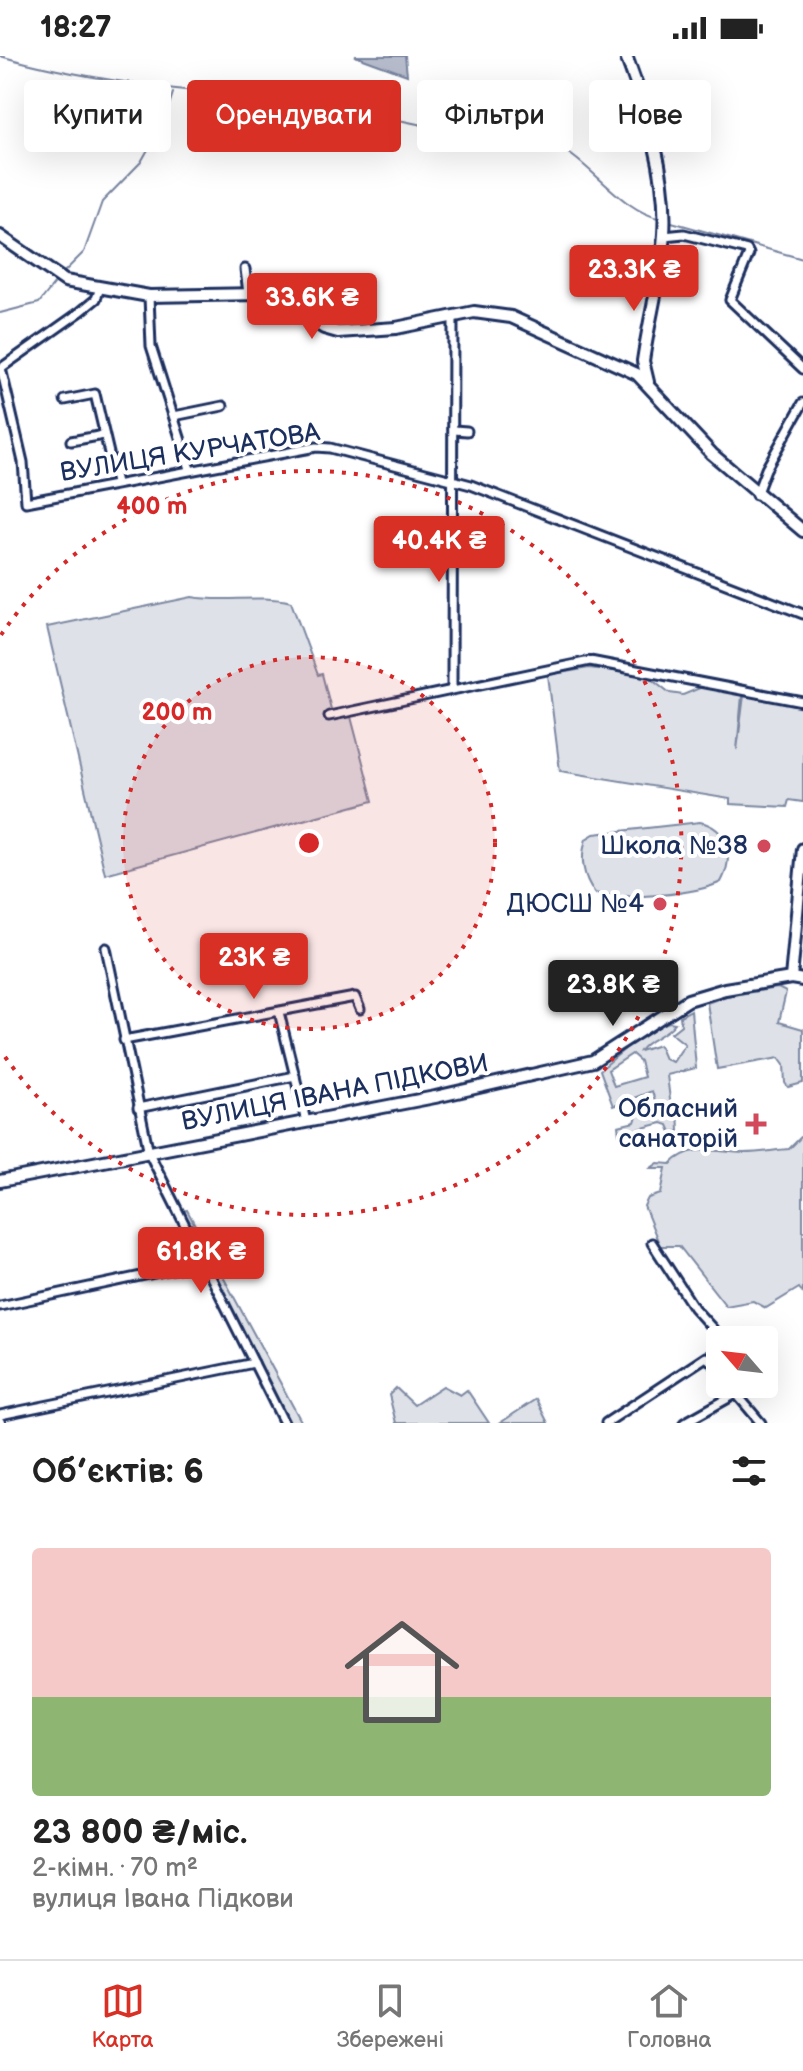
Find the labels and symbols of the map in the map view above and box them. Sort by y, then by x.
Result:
pin: 23.3K ₴ [560,245,708,313]
pin: 33.6K ₴ [238,273,386,341]
street label: ВУЛИЦЯ КУРЧАТОВА [58,417,322,489]
text: 400 m [117,492,188,521]
pin: 40.4K ₴ [365,516,513,584]
text: 200 m [142,698,212,727]
centre of rings [295,829,323,857]
place label: Школа №38 [600,831,748,862]
marker: Школа №38 [755,837,773,855]
place label: ДЮСШ №4 [507,889,644,920]
marker: ДЮСШ №4 [651,895,669,913]
pin: 23K ₴ [198,933,310,1001]
pin: 23.8K ₴ [539,960,687,1028]
street label: ВУЛИЦЯ ІВАНА ПІДКОВИ [179,1048,491,1138]
place label: Обласний санаторій [618,1094,738,1155]
marker: Обласний санаторій [745,1113,767,1135]
pin: 61.8K ₴ [127,1227,275,1295]
north arrow [706,1326,778,1398]

